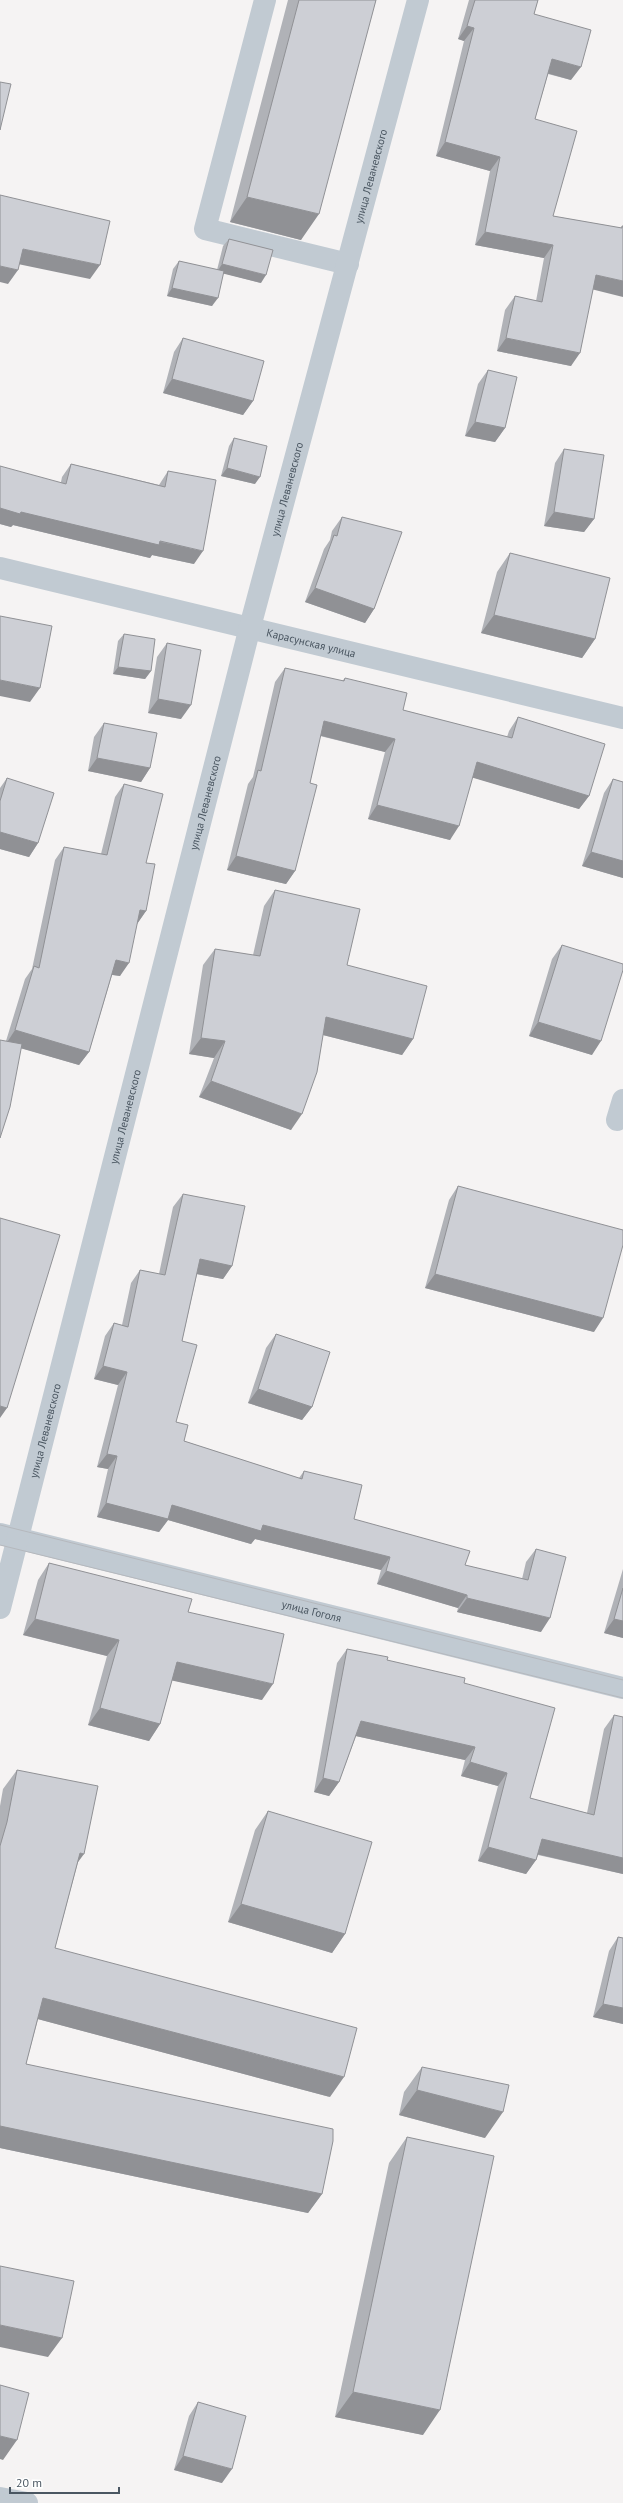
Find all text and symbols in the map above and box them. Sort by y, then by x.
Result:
street label: улица Леваневского [351,127,390,225]
street label: улица Леваневского [268,440,306,538]
street label: Карасунская улица [265,625,357,660]
street label: улица Леваневского [186,754,224,852]
street label: улица Леваневского [106,1068,144,1166]
street label: улица Леваневского [26,1382,64,1479]
street label: улица Гоголя [280,1597,343,1625]
scale bar [10,2469,119,2495]
text: 20 m [16,2475,42,2490]

